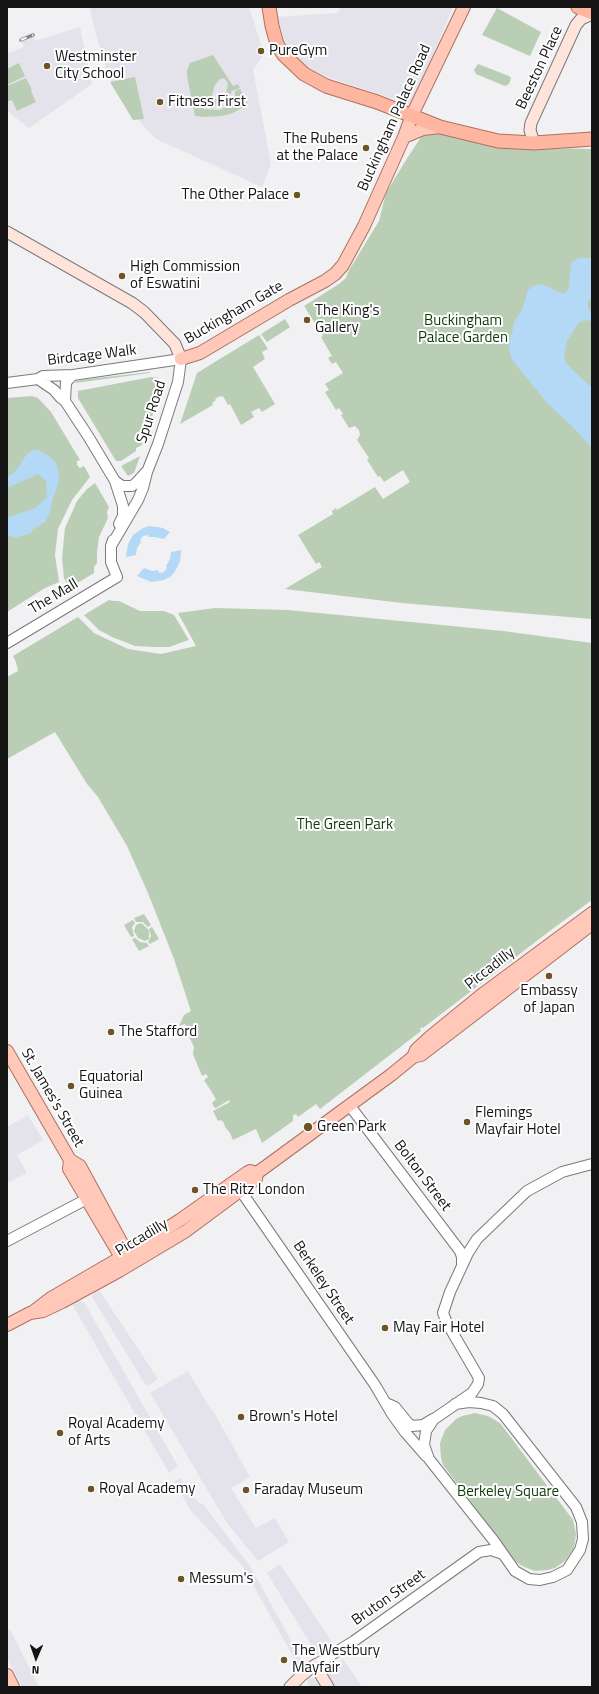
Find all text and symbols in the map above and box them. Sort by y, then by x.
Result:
street label: Beeston Place [513,24,567,112]
place label: PureGym [269,42,327,60]
street label: Buckingham Palace Road [355,42,435,194]
marker: PureGym [256,46,266,56]
place label: Westminster City School [55,48,137,83]
marker: Westminster City School [42,61,52,71]
place label: Fitness First [168,93,246,111]
marker: Fitness First [155,97,165,107]
place label: The Rubens at the Palace [276,130,358,165]
marker: The Rubens at the Palace [361,143,371,153]
place label: The Other Palace [182,186,289,204]
marker: The Other Palace [292,190,302,200]
place label: High Commission of Eswatini [130,258,240,293]
marker: High Commission of Eswatini [117,271,127,281]
street label: Buckingham Gate [181,277,287,349]
place label: The King's Gallery [315,302,379,337]
park label: Buckingham Palace Garden [418,312,508,347]
marker: The King's Gallery [302,315,312,325]
street label: Birdcage Walk [47,342,137,370]
street label: Spur Road [133,378,171,446]
street label: The Mall [26,575,82,619]
park label: The Green Park [297,816,393,834]
street label: Piccadilly [462,944,518,994]
marker: Embassy of Japan [544,971,554,981]
place label: Embassy of Japan [520,982,578,1017]
place label: The Stafford [119,1023,197,1041]
marker: The Stafford [106,1027,116,1037]
street label: St. James's Street [17,1046,87,1150]
place label: Equatorial Guinea [79,1068,143,1103]
marker: Equatorial Guinea [66,1081,76,1091]
place label: Flemings Mayfair Hotel [475,1104,561,1139]
marker: Flemings Mayfair Hotel [462,1117,472,1127]
place label: Green Park [317,1118,386,1136]
marker: Green Park [302,1121,314,1133]
street label: Bolton Street [390,1137,454,1215]
place label: The Ritz London [203,1181,305,1199]
marker: The Ritz London [190,1185,200,1195]
street label: Piccadilly [112,1215,172,1261]
street label: Berkeley Street [289,1238,357,1328]
place label: May Fair Hotel [393,1319,484,1337]
marker: May Fair Hotel [380,1323,390,1333]
place label: Brown's Hotel [249,1408,338,1426]
marker: Brown's Hotel [236,1412,246,1422]
place label: Royal Academy of Arts [68,1415,164,1450]
marker: Royal Academy of Arts [55,1428,65,1438]
place label: Royal Academy [99,1480,195,1498]
place label: Faraday Museum [254,1481,363,1499]
park label: Berkeley Square [457,1483,559,1501]
marker: Royal Academy [86,1484,96,1494]
marker: Faraday Museum [241,1485,251,1495]
street label: Bruton Street [349,1566,429,1630]
place label: Messum's [189,1570,253,1588]
marker: Messum's [176,1574,186,1584]
north arrow [16,1638,56,1678]
place label: The Westbury Mayfair [292,1642,380,1677]
marker: The Westbury Mayfair [279,1655,289,1665]
text: N [31,1662,40,1678]

